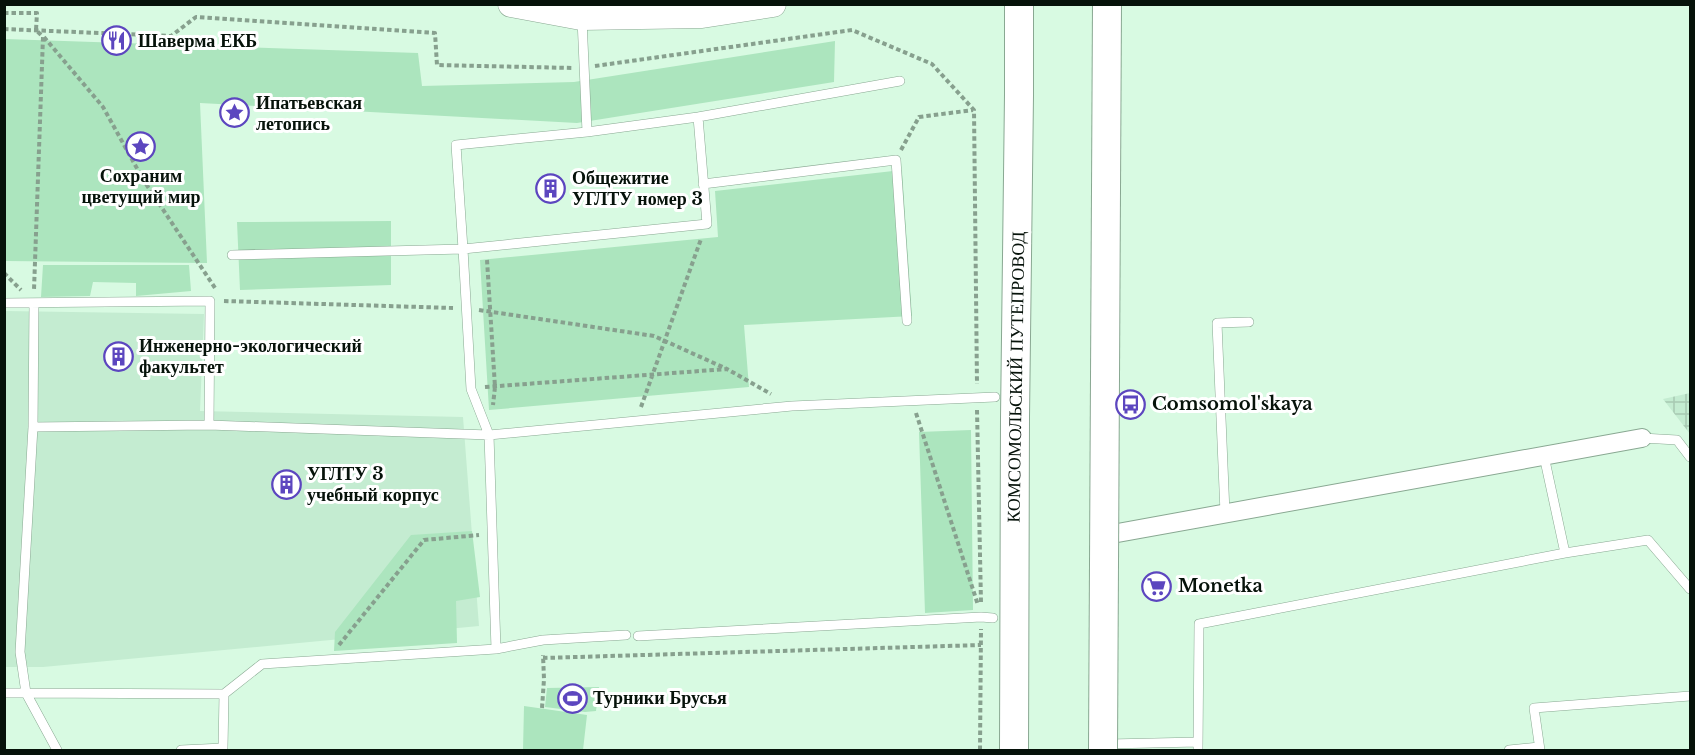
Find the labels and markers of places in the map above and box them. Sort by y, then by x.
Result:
restaurant icon: Шаверма ЕКБ [101,25,133,57]
place label: Шаверма ЕКБ [138,30,257,52]
place label: Ипатьевская летопись [256,92,362,135]
place icon: Ипатьевская летопись [219,97,251,129]
place icon: Сохраним цветущий мир [125,131,157,163]
place label: Сохраним цветущий мир [81,165,201,208]
place label: Общежитие УГЛТУ номер 3 [572,167,703,210]
building icon: Общежитие УГЛТУ номер 3 [535,172,567,204]
place label: Инженерно-экологический факультет [139,335,362,378]
building icon: Инженерно-экологический факультет [102,340,134,372]
bus stop icon: Comsomol'skaya [1115,388,1147,420]
place label: Comsomol'skaya [1152,393,1313,415]
place label: УГЛТУ 3 учебный корпус [307,463,439,506]
building icon: УГЛТУ 3 учебный корпус [270,468,302,500]
supermarket icon: Monetka [1141,570,1173,602]
place label: Monetka [1178,575,1264,597]
sports icon: Турники Брусья [556,682,588,714]
place label: Турники Брусья [593,687,727,709]

